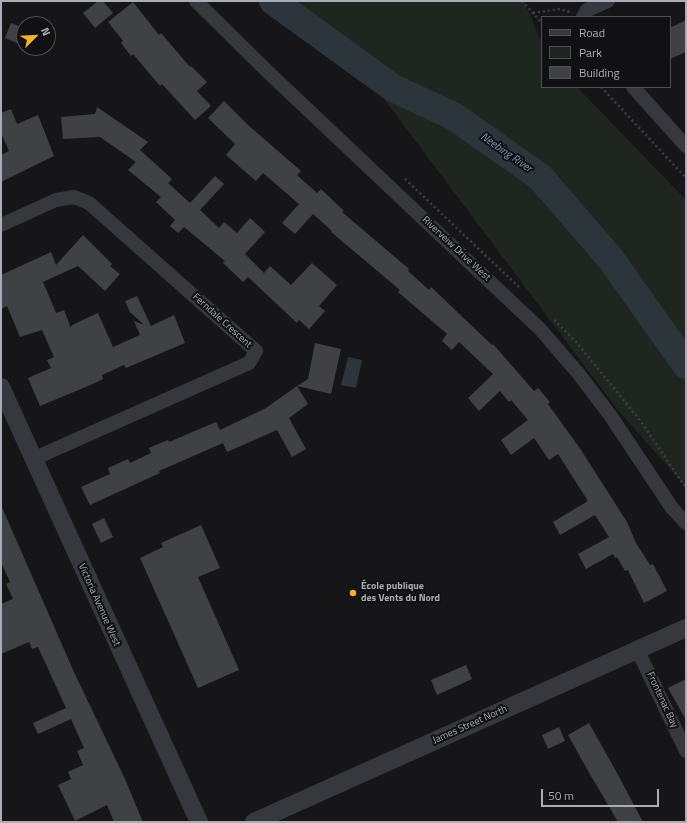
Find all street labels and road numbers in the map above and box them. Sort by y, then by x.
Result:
street label: Riverveiw Drive West [419,214,493,284]
street label: Ferndale Crescent [190,291,254,351]
street label: Victoria Avenue West [75,562,123,648]
street label: Frontenac Bay [644,670,680,730]
street label: James Street North [431,703,509,747]

